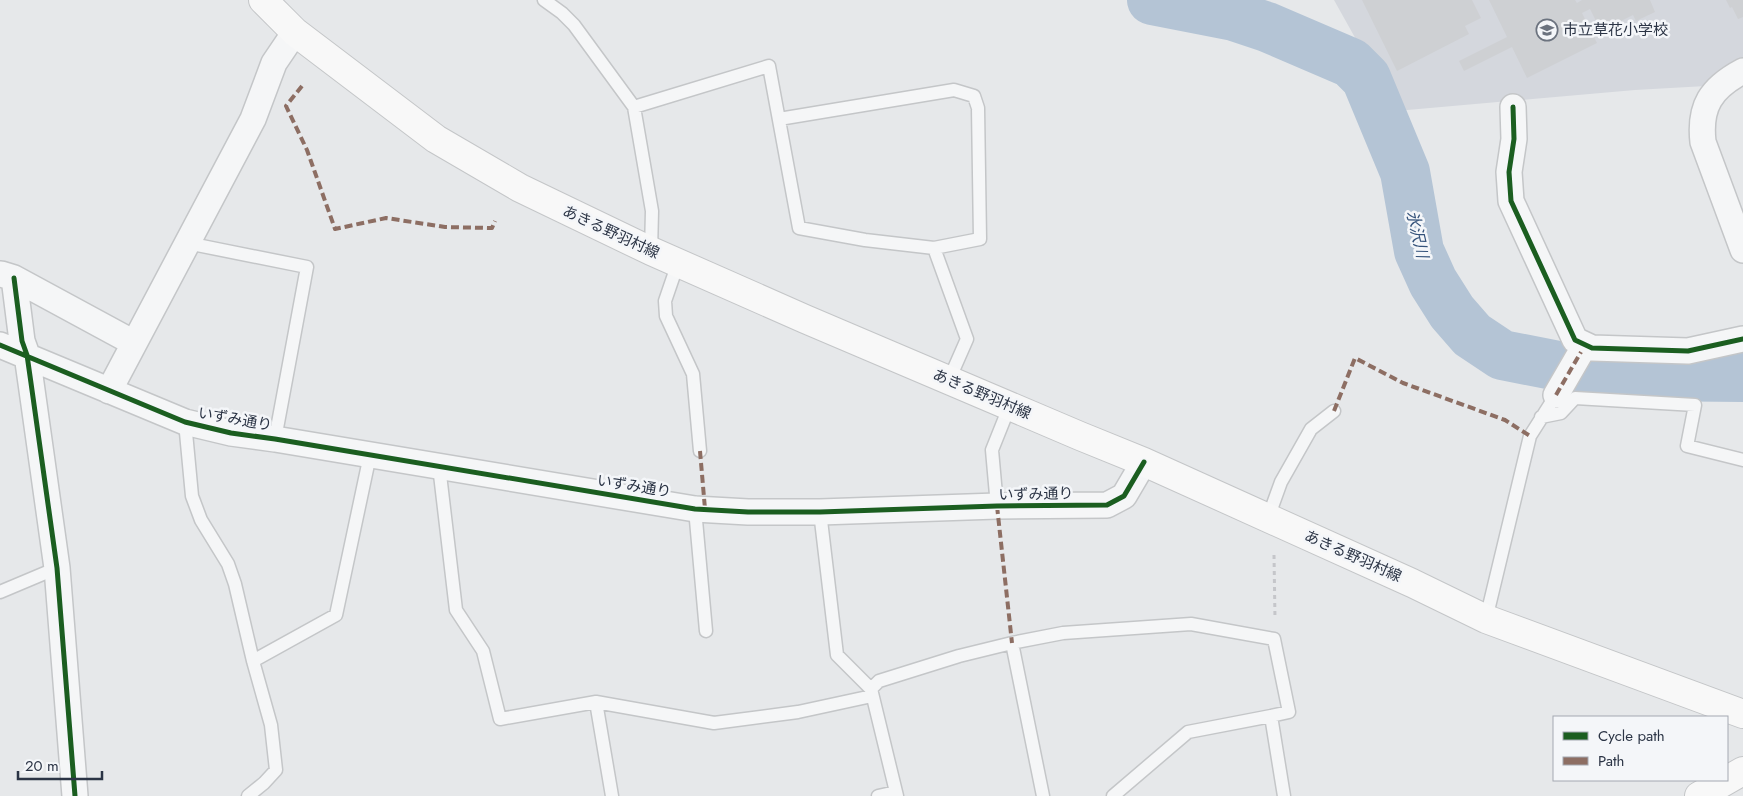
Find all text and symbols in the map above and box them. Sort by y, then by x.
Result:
school or university icon: 市立草花小学校 [1535,18,1559,42]
place label: 市立草花小学校 [1563,19,1668,41]
street label: あきる野羽村線 [559,200,663,264]
water label: 氷沢川 [1401,208,1435,262]
street label: あきる野羽村線 [930,363,1034,425]
street label: いずみ通り [196,402,274,436]
street label: いずみ通り [595,469,673,503]
street label: いずみ通り [998,482,1074,506]
street label: あきる野羽村線 [1301,525,1405,587]
legend [1553,716,1728,781]
text: Cycle path [1598,725,1665,747]
scale bar [18,748,101,780]
text: Path [1598,750,1624,772]
text: 20 m [25,755,59,777]

